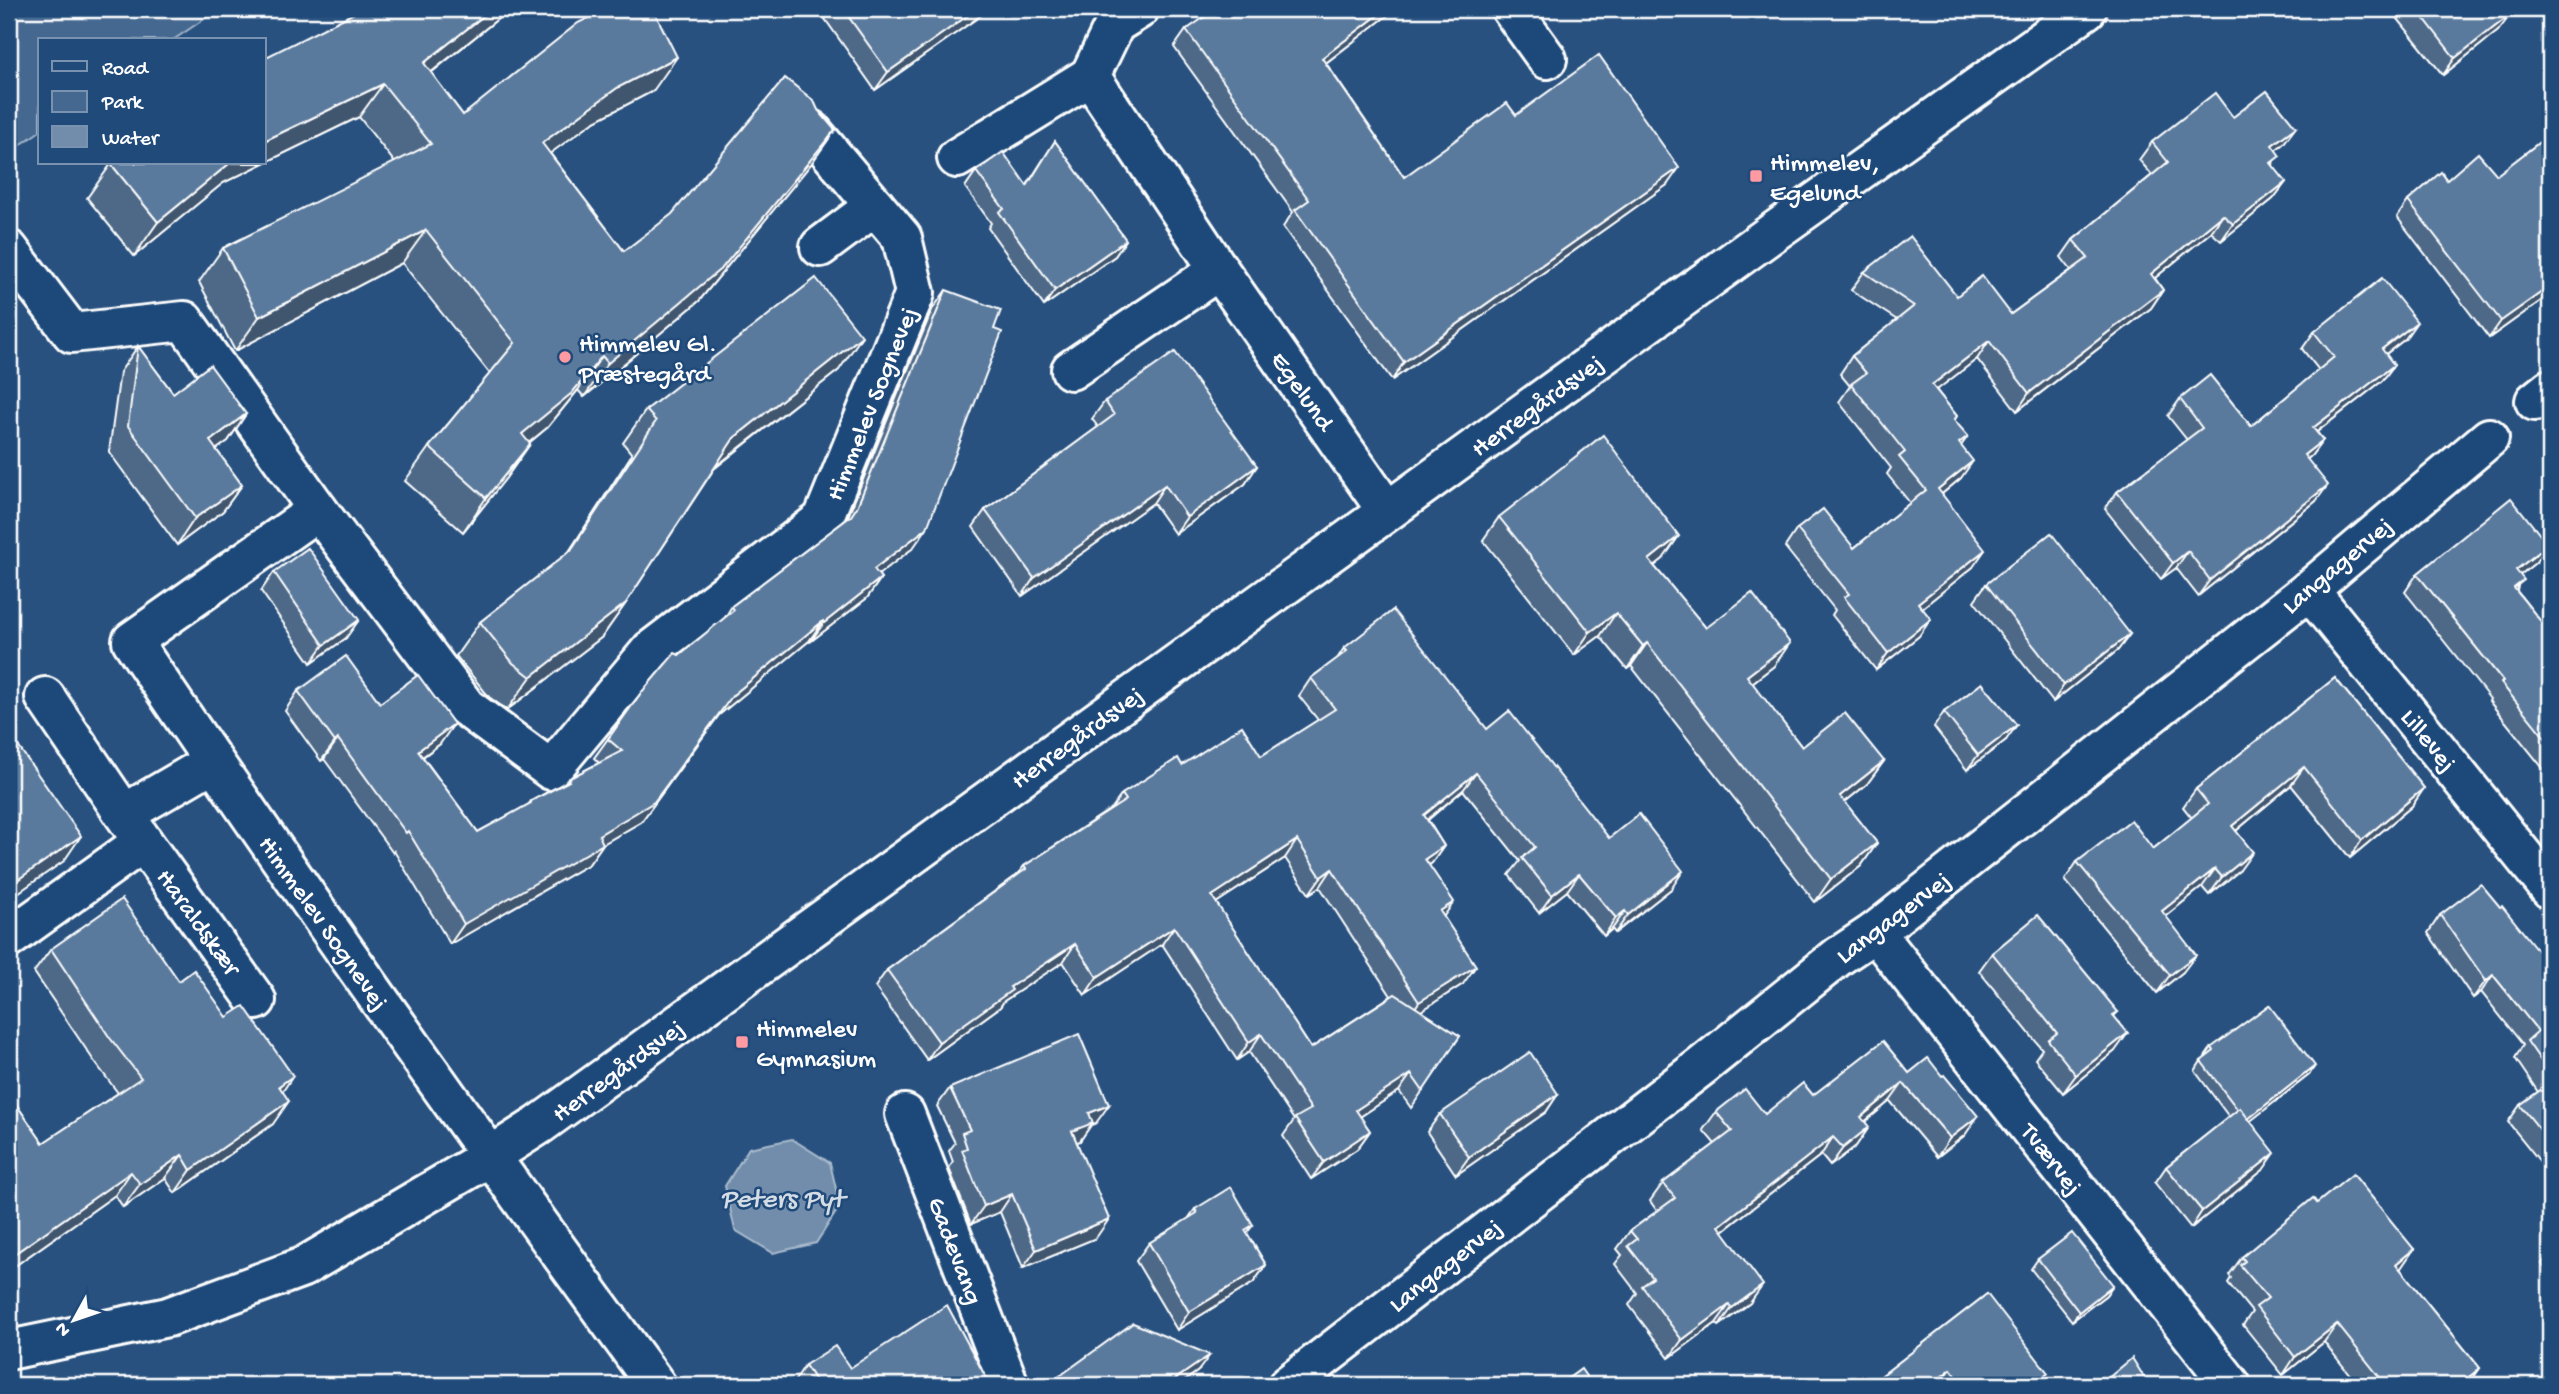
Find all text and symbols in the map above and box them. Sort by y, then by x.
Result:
legend [38,38,266,164]
text: Road [102,58,150,83]
text: Park [101,92,145,117]
text: Water [102,128,160,153]
place label: Himmelev, Egelund [1770,150,1880,211]
marker: Himmelev, Egelund [1748,168,1764,184]
street label: Himmelev Sognevej [821,303,927,506]
place label: Himmelev Gl. Præstegård [578,331,717,392]
street label: Egelund [1262,347,1340,440]
marker: Himmelev Gl. Præstegård [557,349,573,365]
street label: Herregårdsvej [1467,349,1611,466]
street label: Langagervej [2277,512,2401,623]
street label: Herregårdsvej [1007,681,1151,798]
street label: Lillevej [2392,704,2461,780]
street label: Himmelev Sognevej [249,831,393,1018]
street label: Haraldskær [147,864,247,985]
street label: Langagervej [1831,866,1958,973]
street label: Herregårdsvej [548,1014,692,1131]
place label: Himmelev Gymnasium [756,1016,876,1077]
marker: Himmelev Gymnasium [734,1034,750,1050]
street label: Tværvej [2010,1117,2087,1203]
water label: Peters Pyt [720,1184,848,1217]
street label: Gadevang [918,1194,987,1310]
street label: Langagervej [1384,1214,1510,1321]
north arrow [38,1286,108,1356]
text: N [51,1317,76,1341]

